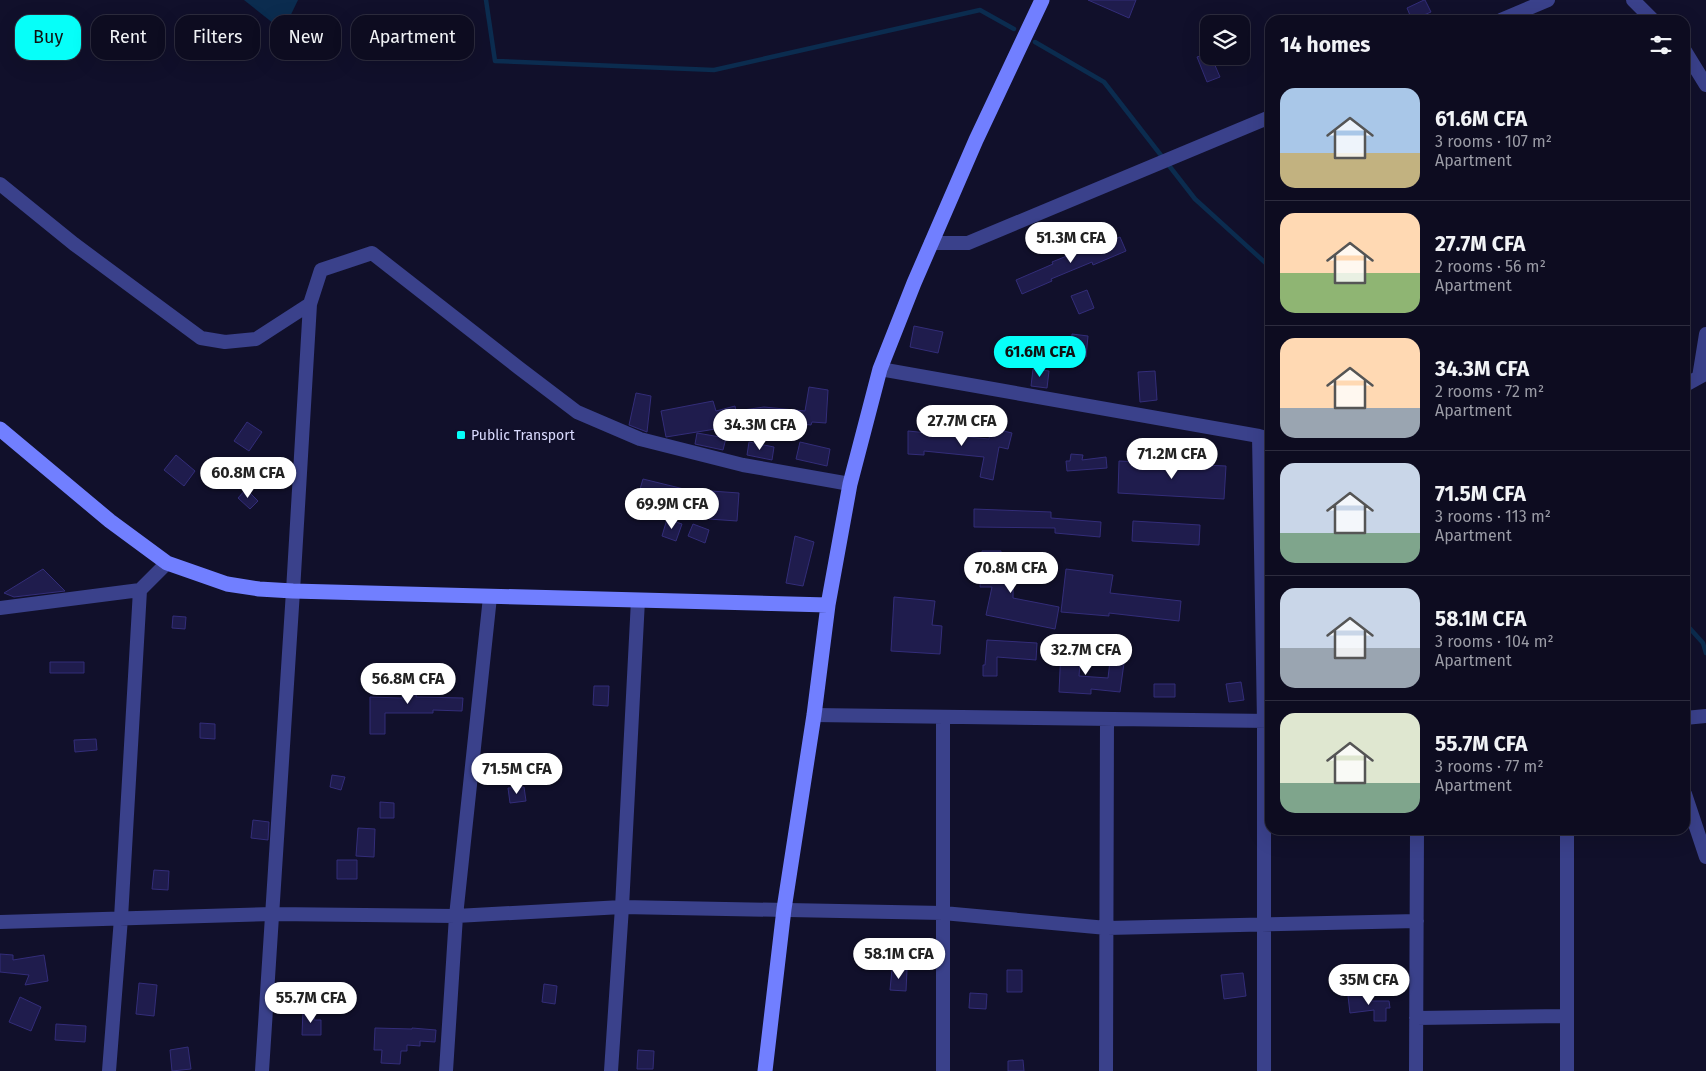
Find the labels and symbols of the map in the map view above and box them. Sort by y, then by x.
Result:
pin: 51.3M CFA [1014,222,1128,264]
pin: 61.6M CFA [983,336,1097,378]
pin: 27.7M CFA [905,404,1019,447]
pin: 34.3M CFA [703,408,817,451]
place label: Public Transport [471,427,576,444]
marker: Public Transport [455,429,467,441]
pin: 71.2M CFA [1115,438,1229,480]
pin: 60.8M CFA [191,456,305,499]
pin: 69.9M CFA [615,488,729,530]
pin: 70.8M CFA [954,552,1068,594]
pin: 32.7M CFA [1029,634,1143,676]
pin: 56.8M CFA [351,662,465,705]
pin: 71.5M CFA [460,752,574,795]
pin: 58.1M CFA [842,938,956,980]
pin: 35M CFA [1323,964,1415,1006]
pin: 55.7M CFA [254,982,368,1024]

